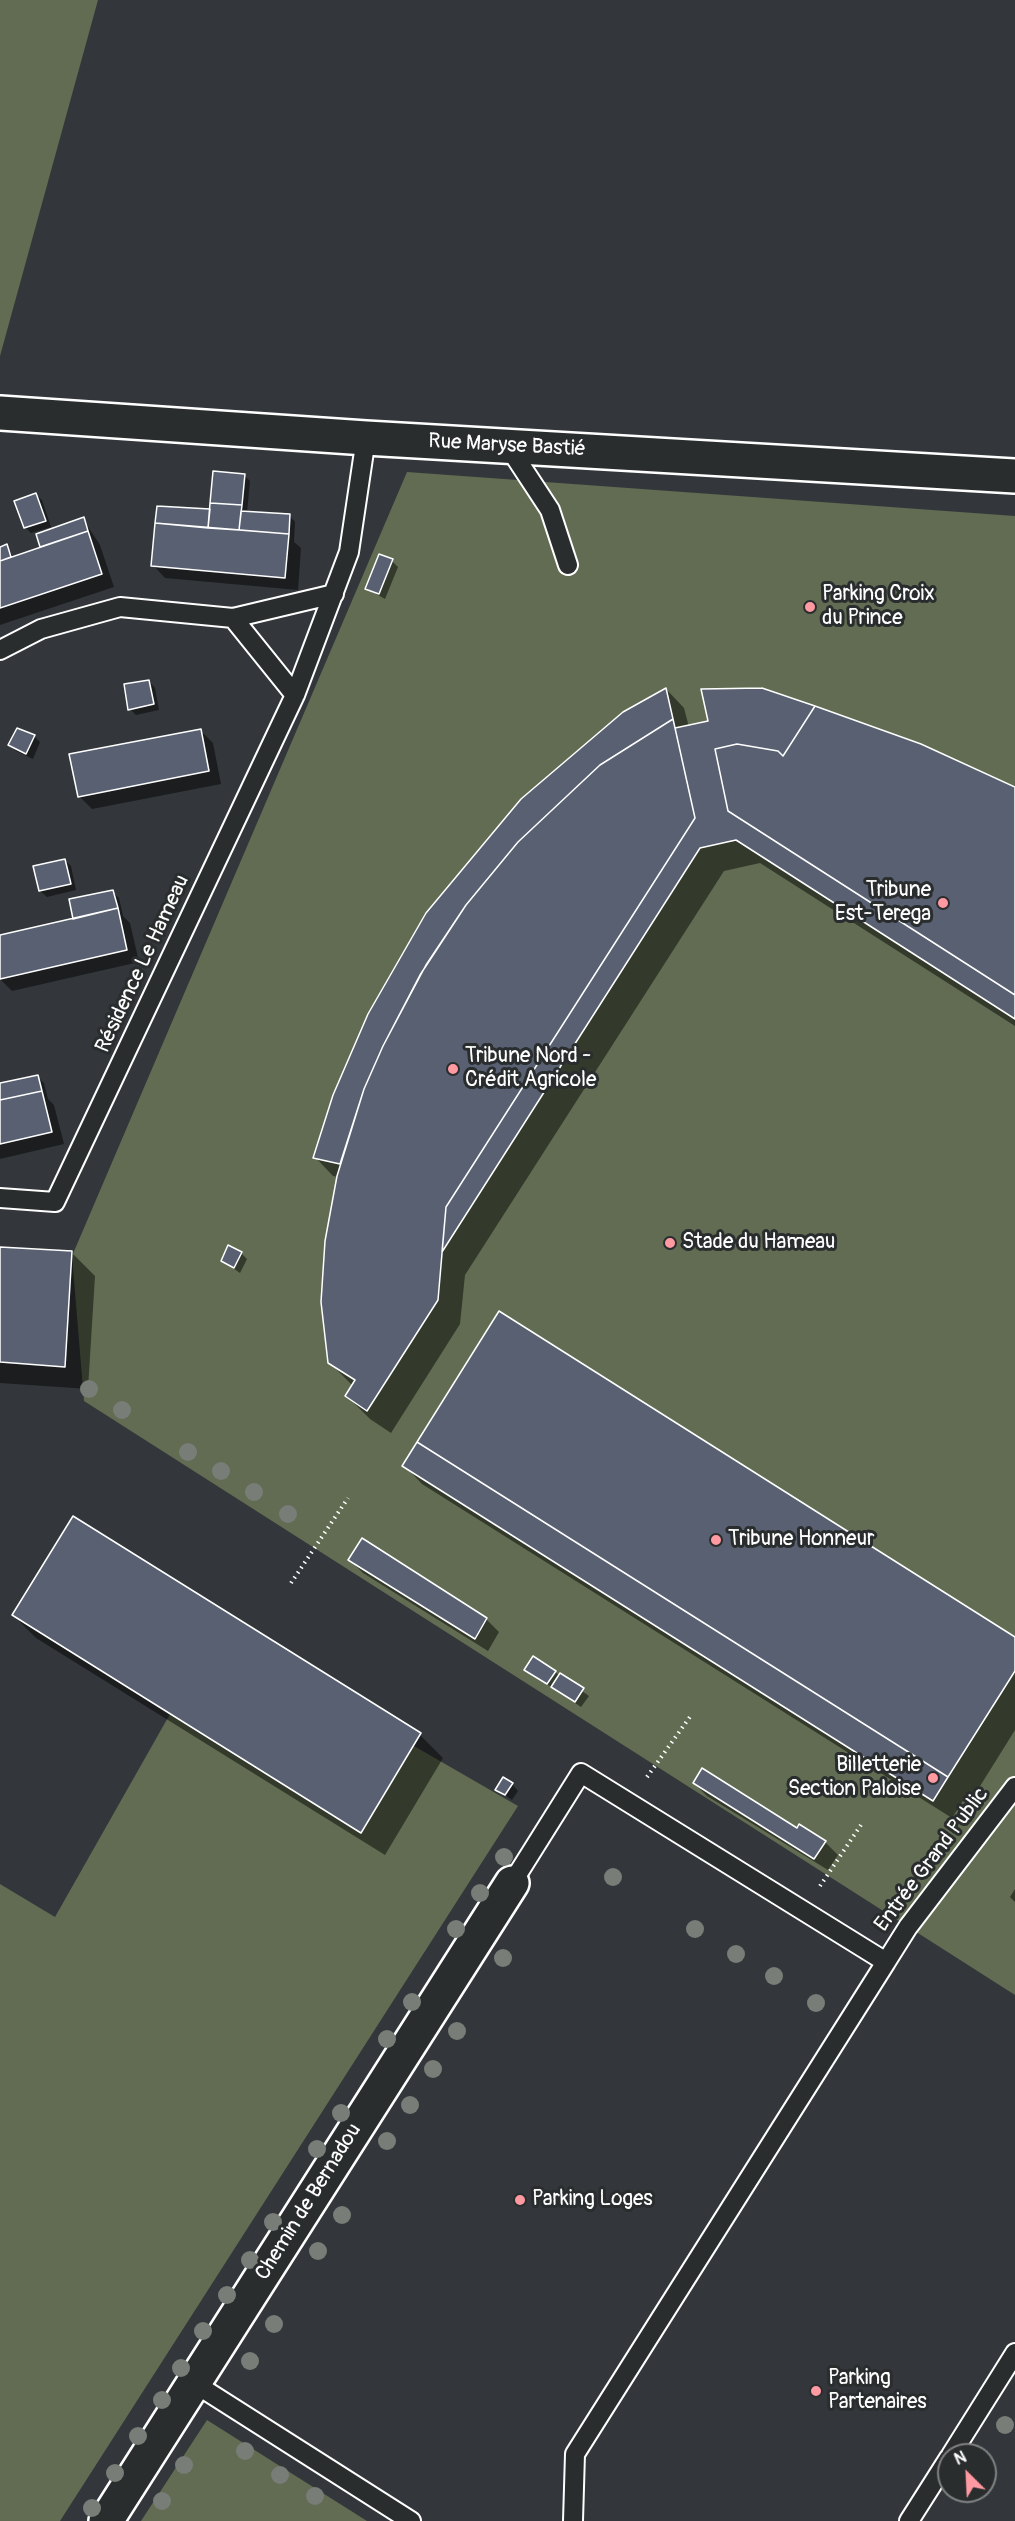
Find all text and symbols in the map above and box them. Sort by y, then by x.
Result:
street label: Rue Maryse Bastié [428,429,586,463]
place label: Parking Croix du Prince [822,582,935,632]
marker: Parking Croix du Prince [803,600,817,614]
street label: Résidence Le Hameau [91,871,195,1057]
place label: Tribune Est-Terega [835,878,931,928]
marker: Tribune Est-Terega [936,896,950,910]
place label: Tribune Nord - Crédit Agricole [465,1044,596,1094]
marker: Tribune Nord - Crédit Agricole [446,1062,460,1076]
place label: Stade du Hameau [682,1230,835,1256]
marker: Stade du Hameau [663,1236,677,1250]
place label: Tribune Honneur [728,1527,874,1553]
marker: Tribune Honneur [709,1533,723,1547]
place label: Billetterie Section Paloise [788,1753,921,1803]
marker: Billetterie Section Paloise [926,1771,940,1785]
street label: Entrée Grand Public [870,1783,994,1937]
street label: Chemin de Bernadou [251,2119,367,2285]
place label: Parking Loges [532,2187,653,2213]
marker: Parking Loges [513,2193,527,2207]
place label: Parking Partenaires [828,2366,927,2416]
marker: Parking Partenaires [809,2384,823,2398]
north arrow [937,2443,997,2503]
text: N [951,2447,969,2470]

